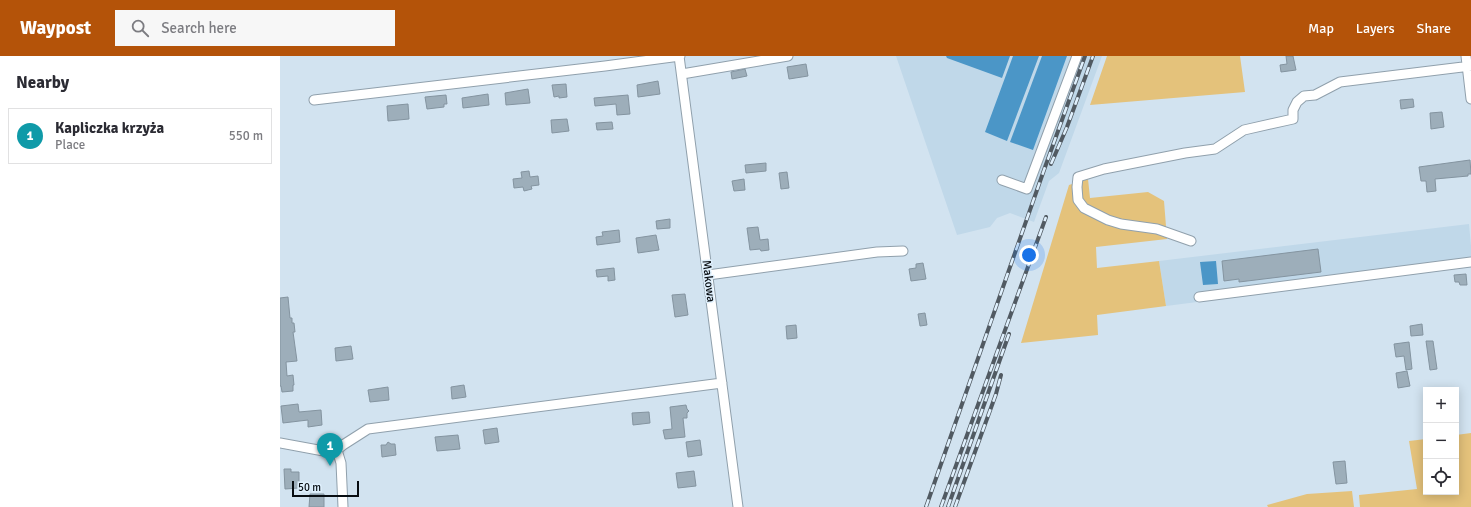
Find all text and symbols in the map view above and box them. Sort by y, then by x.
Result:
search box [115,10,395,46]
text: Waypost [20,16,91,40]
icon: search [129,17,151,39]
text: Search here [161,19,237,37]
text: Map [1308,20,1334,37]
text: Layers [1356,20,1395,37]
text: Share [1417,20,1451,37]
text: Nearby [16,72,69,93]
text: Kapliczka krzyża [55,119,164,137]
text: 1 [26,128,34,144]
text: 550 m [229,128,263,144]
text: Place [55,137,85,153]
your location [1019,245,1039,265]
street label: Makowa [698,259,719,303]
map controls [1423,387,1459,495]
button: + [1423,387,1459,423]
button: − [1423,423,1459,459]
pin: 1 [317,433,343,466]
button: locate [1423,459,1459,495]
scale bar [292,479,359,498]
text: 50 m [298,481,321,494]

